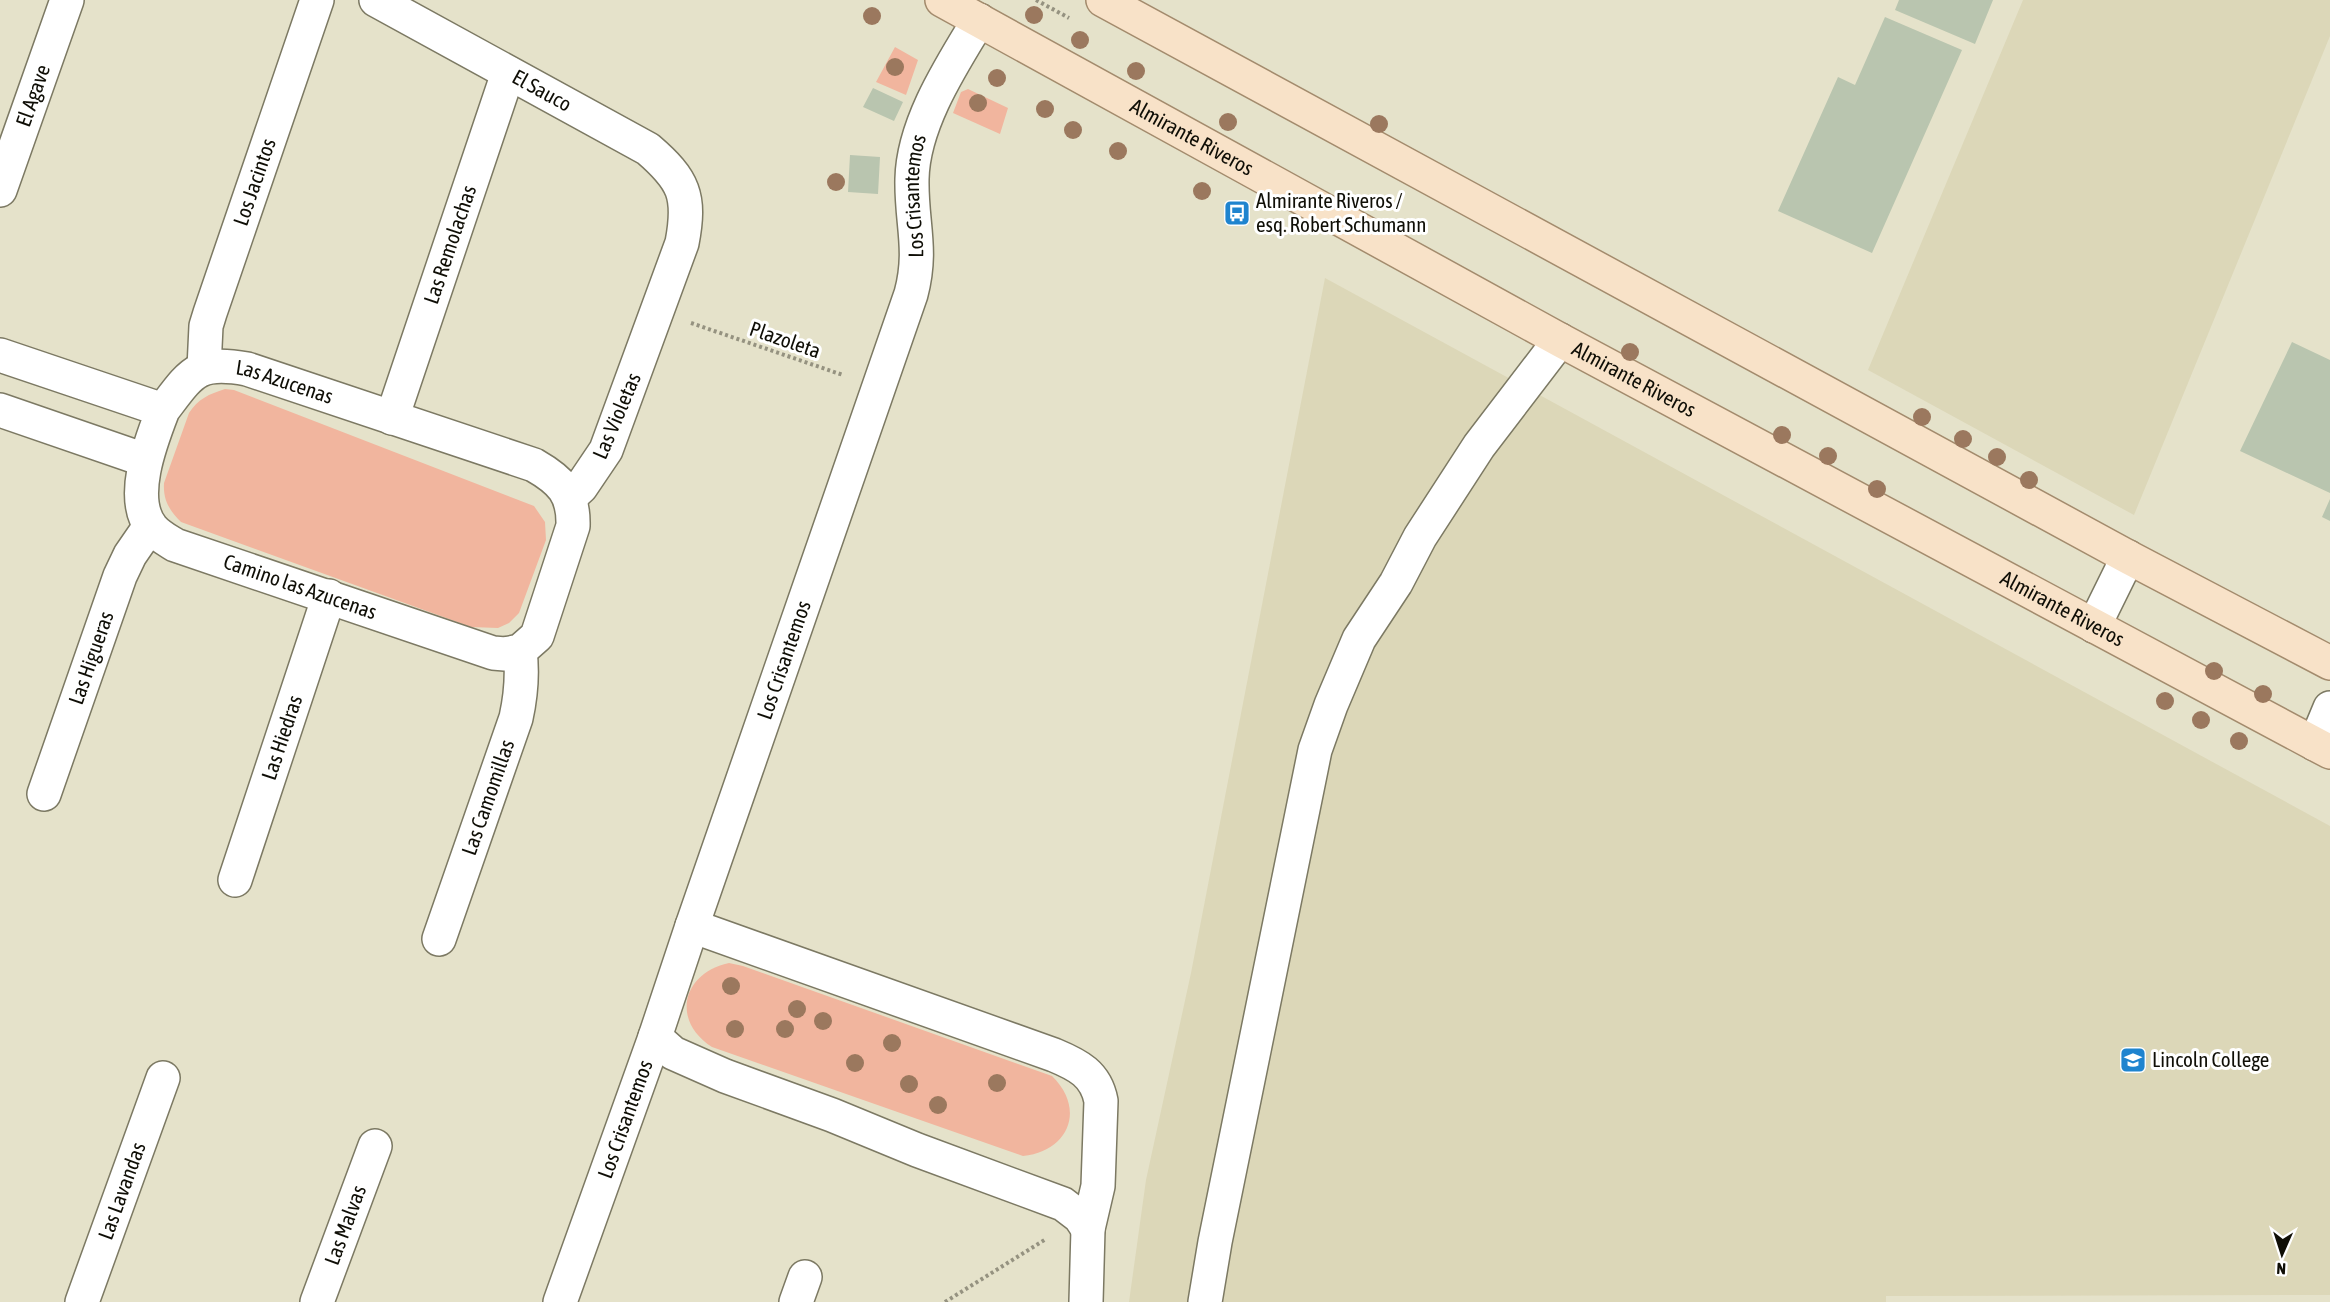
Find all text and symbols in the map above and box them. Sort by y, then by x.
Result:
street label: El Agave [10,61,54,130]
street label: El Sauco [508,64,576,116]
street label: Almirante Riveros [1127,93,1258,180]
street label: Los Crisantemos [899,131,930,258]
street label: Los Jacintos [228,135,280,229]
street label: Las Remolachas [418,182,480,307]
place label: Almirante Riveros / esq. Robert Schumann [1256,188,1426,236]
bus stop icon: Almirante Riveros / esq. Robert Schumann [1222,198,1252,228]
street label: Plazoleta [747,316,824,362]
street label: Almirante Riveros [1568,336,1700,421]
street label: Las Azucenas [234,354,336,408]
street label: Las Violetas [587,369,645,462]
street label: Camino las Azucenas [221,549,380,624]
street label: Almirante Riveros [1997,565,2129,651]
street label: Los Crisantemos [752,597,815,722]
street label: Las Higueras [63,608,118,707]
street label: Las Hiedras [256,692,306,783]
street label: Las Camomillas [456,736,519,858]
school or university icon: Lincoln College [2118,1045,2148,1075]
place label: Lincoln College [2152,1047,2269,1071]
street label: Los Crisantemos [592,1057,657,1181]
street label: Las Lavandas [93,1139,150,1243]
street label: Las Malvas [319,1182,370,1268]
north arrow [2252,1224,2312,1284]
text: N [2276,1260,2286,1278]

